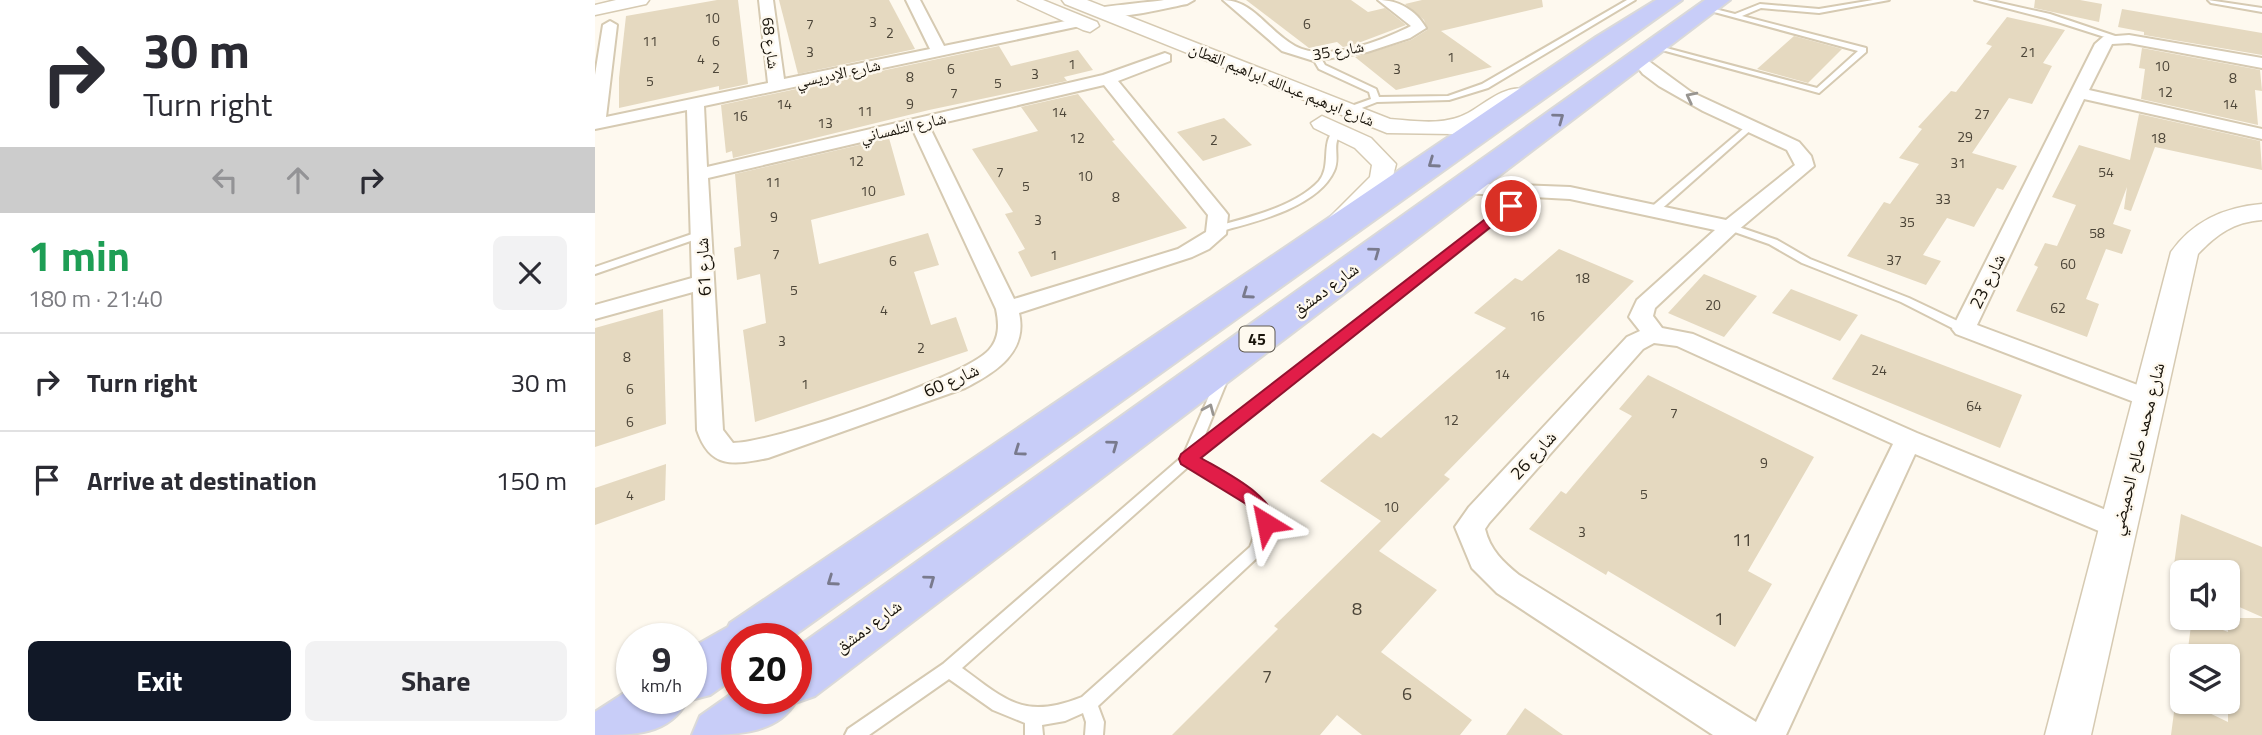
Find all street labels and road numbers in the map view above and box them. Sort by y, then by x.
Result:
street label: شارع 68 [756,16,786,70]
street label: شارع 35 [1310,34,1366,66]
street label: شارع ابرهيم عبدالله ابراهيم القطان [1186,36,1378,132]
street label: شارع الإدريسي [793,52,883,95]
street label: شارع التلمساني [858,105,949,150]
street label: شارع 61 [688,237,718,297]
street label: شارع 23 [1962,249,2012,313]
street label: شارع دمشق [1286,255,1364,323]
road number: 45 [1239,326,1275,352]
street label: شارع 60 [919,356,983,404]
street label: شارع محمد صالح الحميضي [2102,360,2173,539]
street label: شارع 26 [1503,424,1563,486]
street label: شارع دمشق [829,592,907,660]

